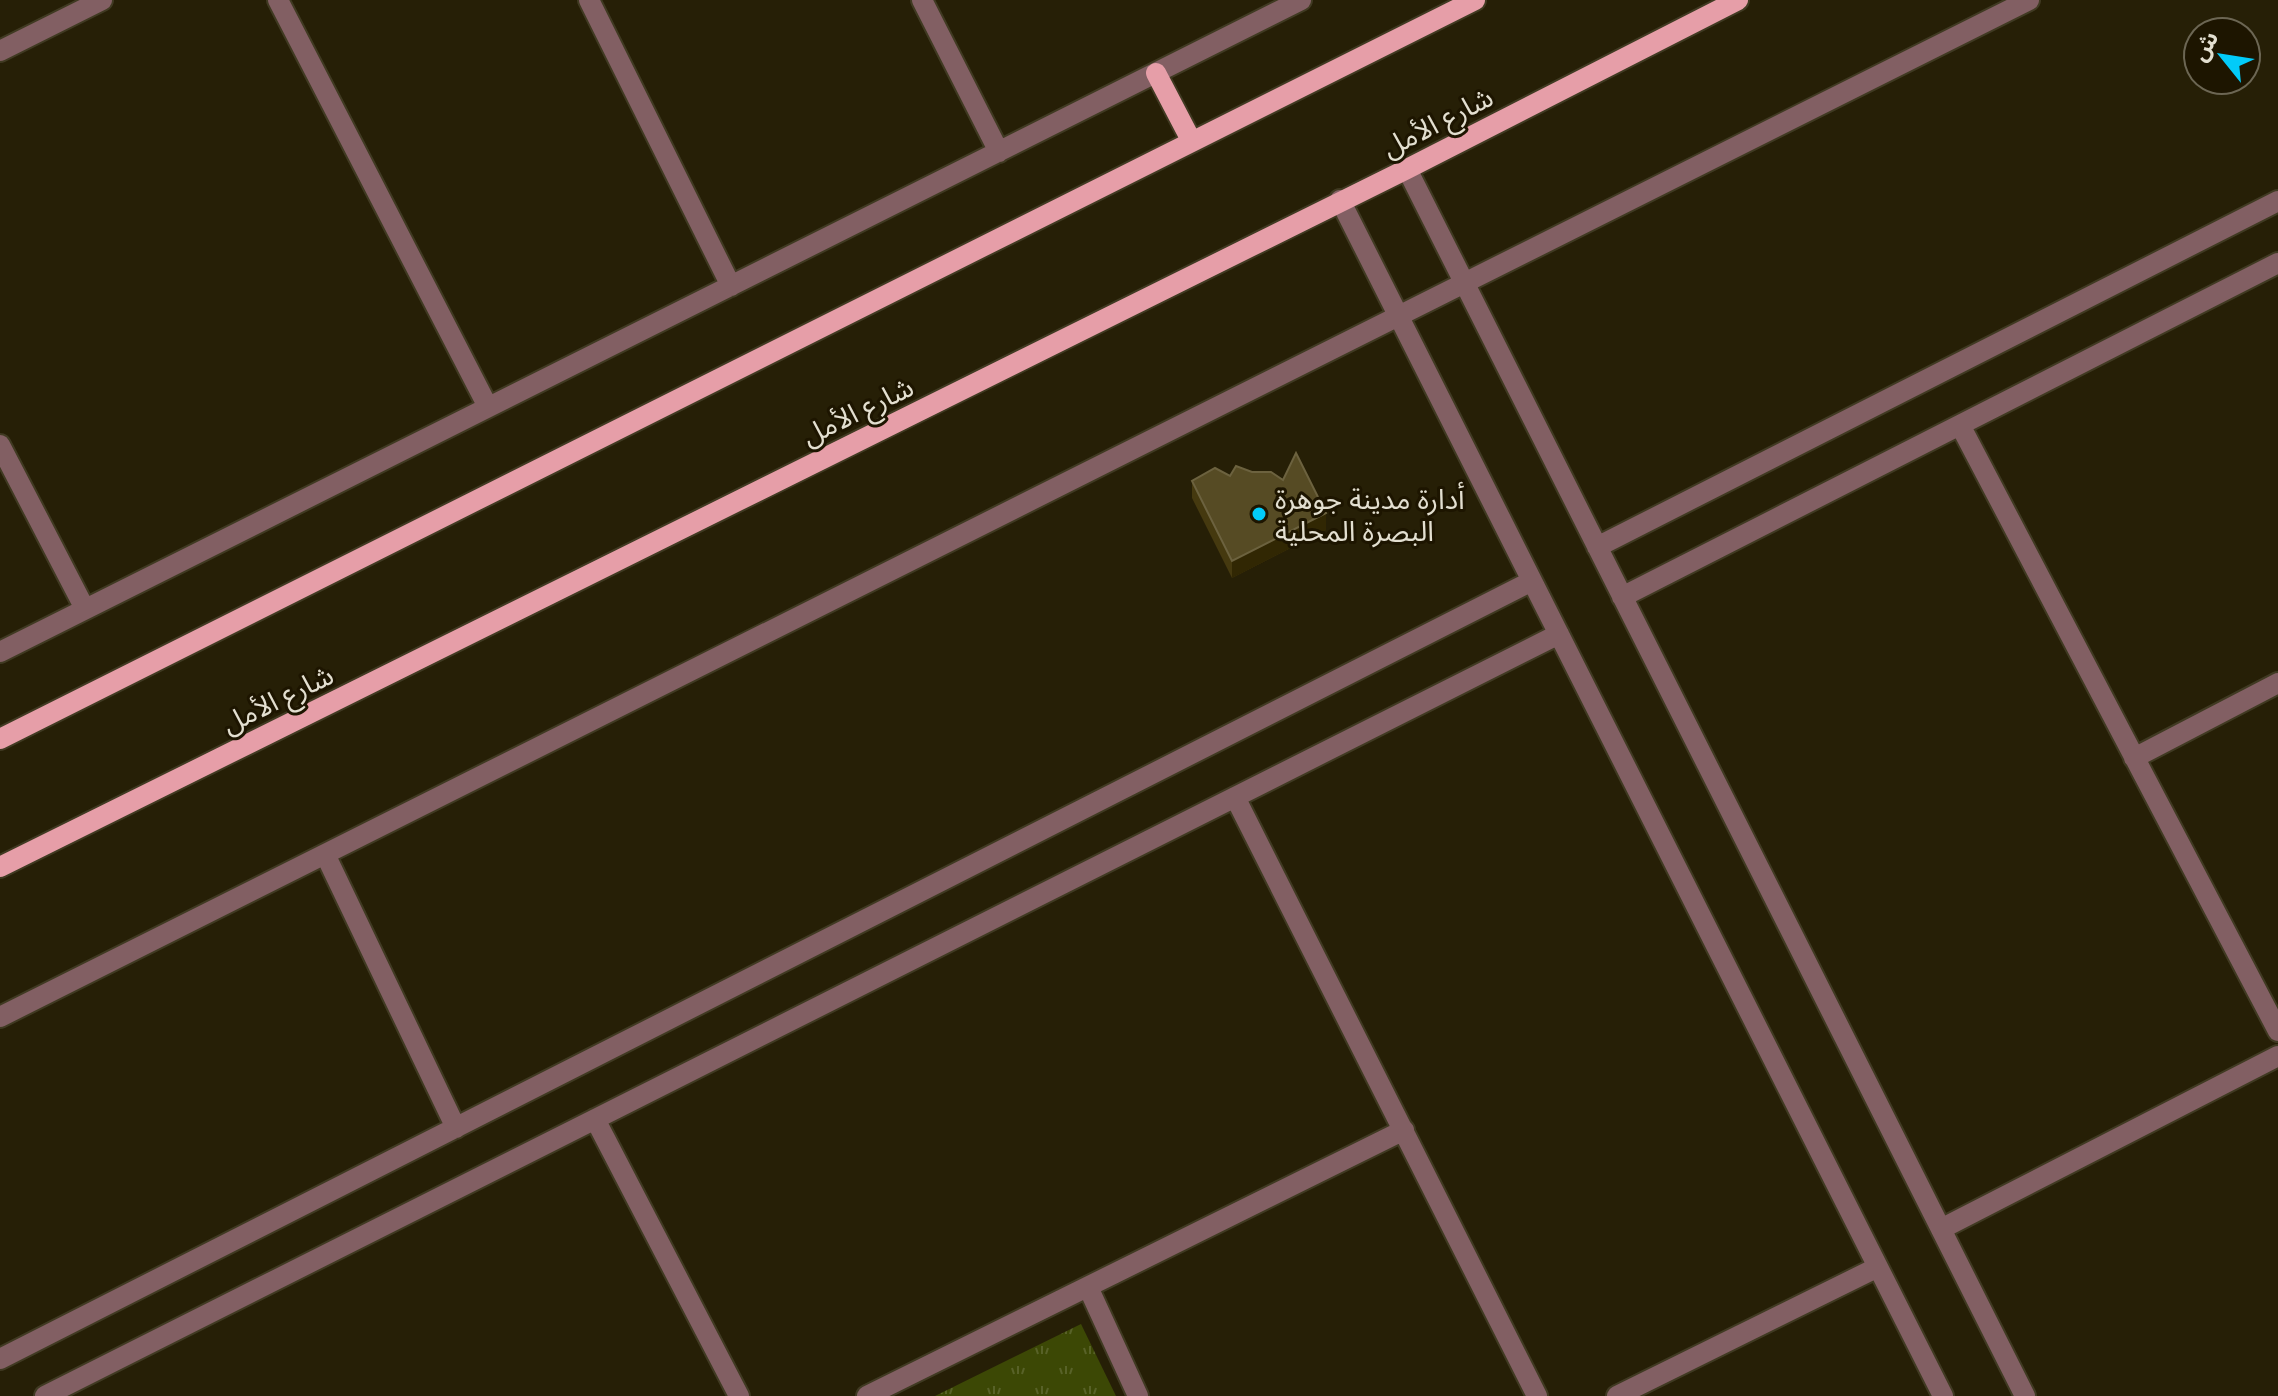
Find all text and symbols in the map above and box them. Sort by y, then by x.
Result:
north arrow [2182,16,2262,96]
text: ش [2185,26,2223,66]
street label: شارع الأمل [1376,79,1500,168]
street label: شارع الأمل [796,368,921,456]
place label: أدارة مدينة جوهرة البصرة المحلية [1275,481,1465,548]
marker: أدارة مدينة جوهرة البصرة المحلية [1250,505,1268,523]
street label: شارع الأمل [216,656,341,744]

